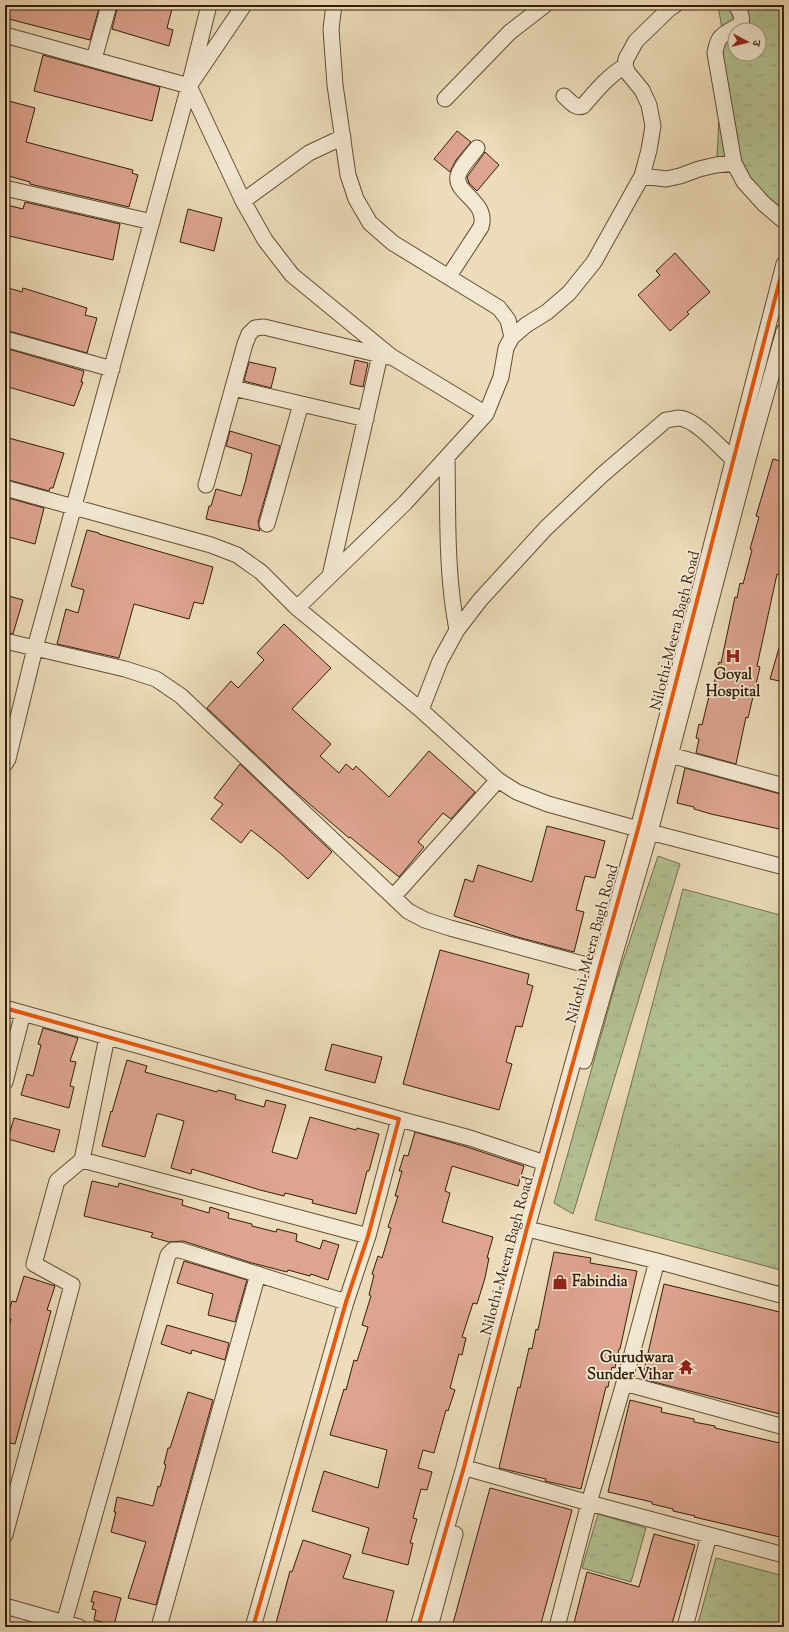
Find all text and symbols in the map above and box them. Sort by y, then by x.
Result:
north arrow [727,22,767,62]
text: उ [747,38,764,48]
street label: Nilothi-Meera Bagh Road [646,548,706,713]
hospital icon: Goyal Hospital [724,647,742,665]
place label: Goyal Hospital [706,665,761,703]
street label: Nilothi-Meera Bagh Road [562,862,624,1026]
street label: Nilothi-Meera Bagh Road [477,1174,539,1338]
place label: Fabindia [572,1272,628,1293]
shop icon: Fabindia [551,1273,569,1291]
place label: Gurudwara Sunder Vihar [587,1348,674,1386]
temple icon: Gurudwara Sunder Vihar [677,1358,695,1376]

